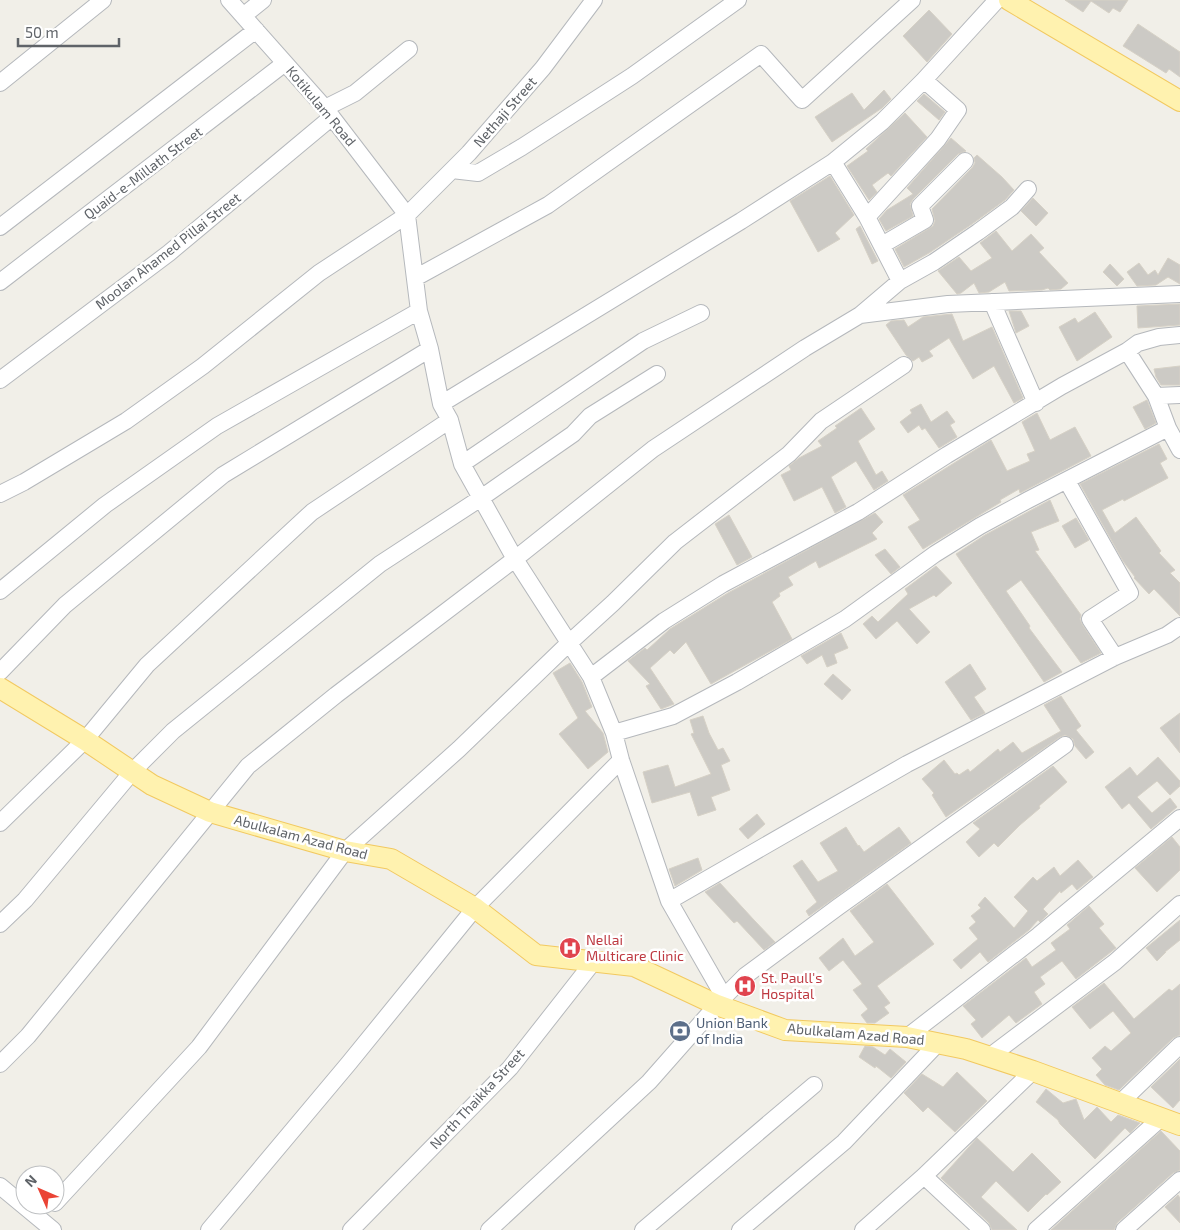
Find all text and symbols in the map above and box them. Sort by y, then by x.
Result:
scale bar [18,15,119,47]
text: 50 m [25,23,59,41]
street label: Kotikulam Road [283,62,360,149]
street label: Nethaji Street [469,73,540,150]
street label: Quaid-e-Millath Street [80,123,205,223]
street label: Moolan Ahamed Pillai Street [92,189,244,313]
street label: Abulkalam Azad Road [233,811,370,863]
place label: Nellai Multicare Clinic [586,931,684,964]
hospital icon: Nellai Multicare Clinic [558,936,582,960]
place label: St. Paull's Hospital [761,969,822,1002]
hospital icon: St. Paull's Hospital [733,974,757,998]
place label: Union Bank of India [696,1014,768,1047]
bank icon: Union Bank of India [668,1019,692,1043]
street label: Abulkalam Azad Road [787,1019,925,1048]
street label: North Thaikka Street [426,1045,528,1152]
north arrow [15,1165,65,1215]
text: N [21,1171,40,1190]

